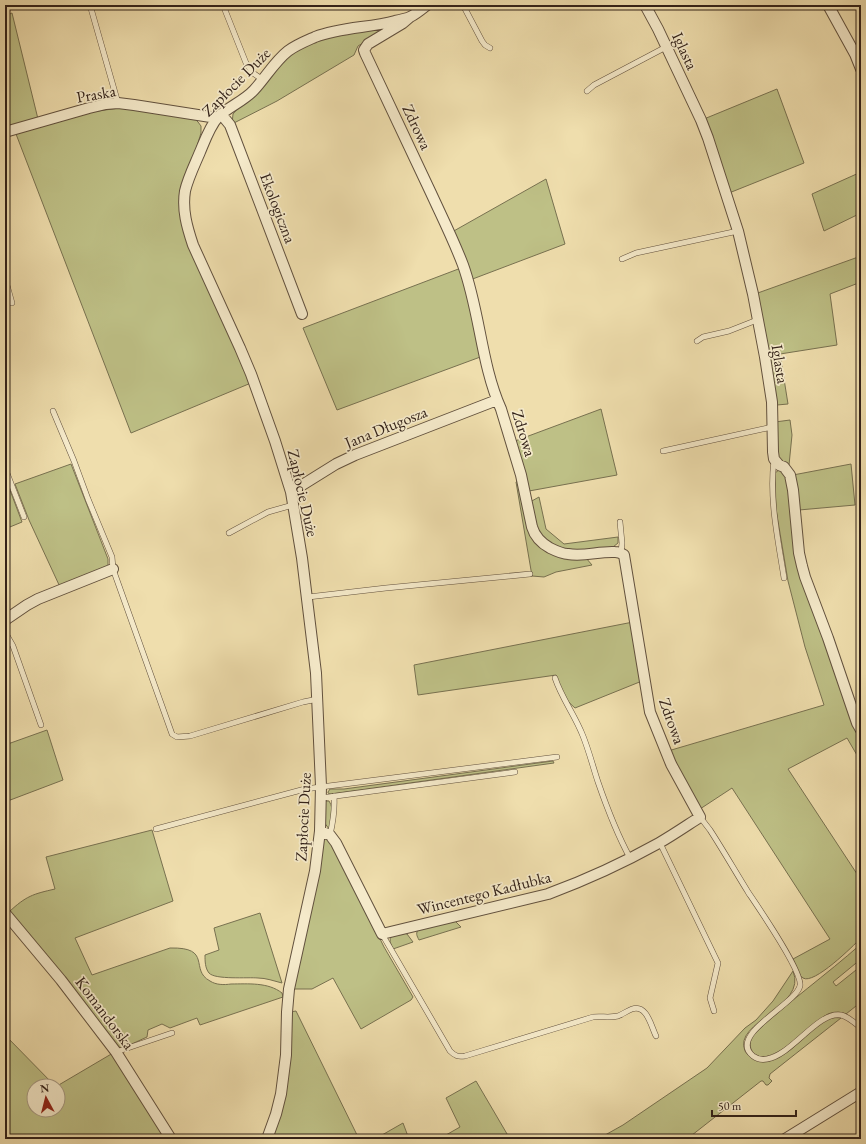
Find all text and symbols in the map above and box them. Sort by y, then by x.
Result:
street label: Iglasta [667,29,703,74]
street label: Zapłocie Duże [197,43,275,121]
street label: Praska [75,80,118,108]
street label: Zdrowa [397,101,437,154]
street label: Ekologiczna [255,170,301,247]
street label: Iglasta [767,343,794,386]
street label: Jana Długosza [340,401,431,454]
street label: Zdrowa [507,407,541,460]
street label: Zapłocie Duże [283,447,323,539]
street label: Zdrowa [654,695,690,748]
street label: Zapłocie Duże [290,772,316,862]
street label: Wincentego Kadłubka [415,866,554,920]
street label: Komandorska [71,972,140,1054]
north arrow [26,1078,66,1118]
text: N [40,1081,50,1096]
scale bar [712,1092,796,1118]
text: 50 m [718,1098,742,1114]

